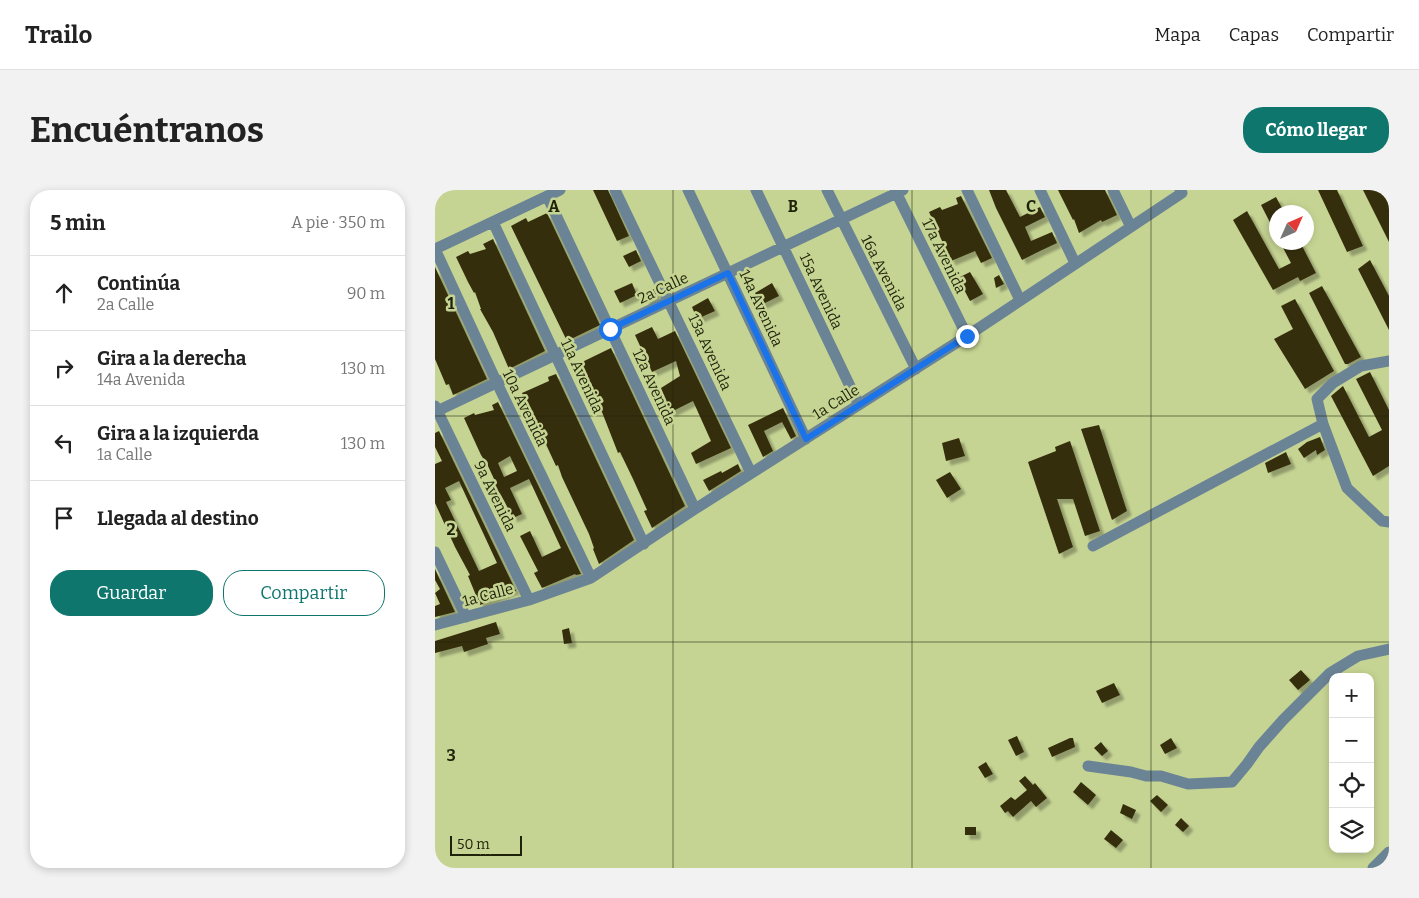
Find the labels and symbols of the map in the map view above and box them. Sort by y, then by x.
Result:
text: A [548,197,560,216]
text: B [788,197,798,216]
text: C [1026,197,1036,216]
north arrow [1269,205,1314,250]
street label: 17a Avenida [918,216,970,296]
street label: 16a Avenida [857,232,911,314]
street label: 15a Avenida [796,250,846,332]
street label: 14a Avenida [735,267,787,349]
street label: 2a Calle [635,268,691,308]
text: 1 [448,294,455,313]
street label: 13a Avenida [684,311,736,393]
route start [599,318,622,341]
route end [956,325,979,348]
street label: 11a Avenida [557,336,607,416]
street label: 12a Avenida [629,346,679,428]
street label: 10a Avenida [499,367,551,449]
street label: 1a Calle [809,381,863,423]
street label: 9a Avenida [470,458,520,534]
text: 2 [446,520,456,539]
street label: 1a Calle [461,580,515,610]
text: 3 [446,746,456,765]
scale bar [450,833,523,856]

